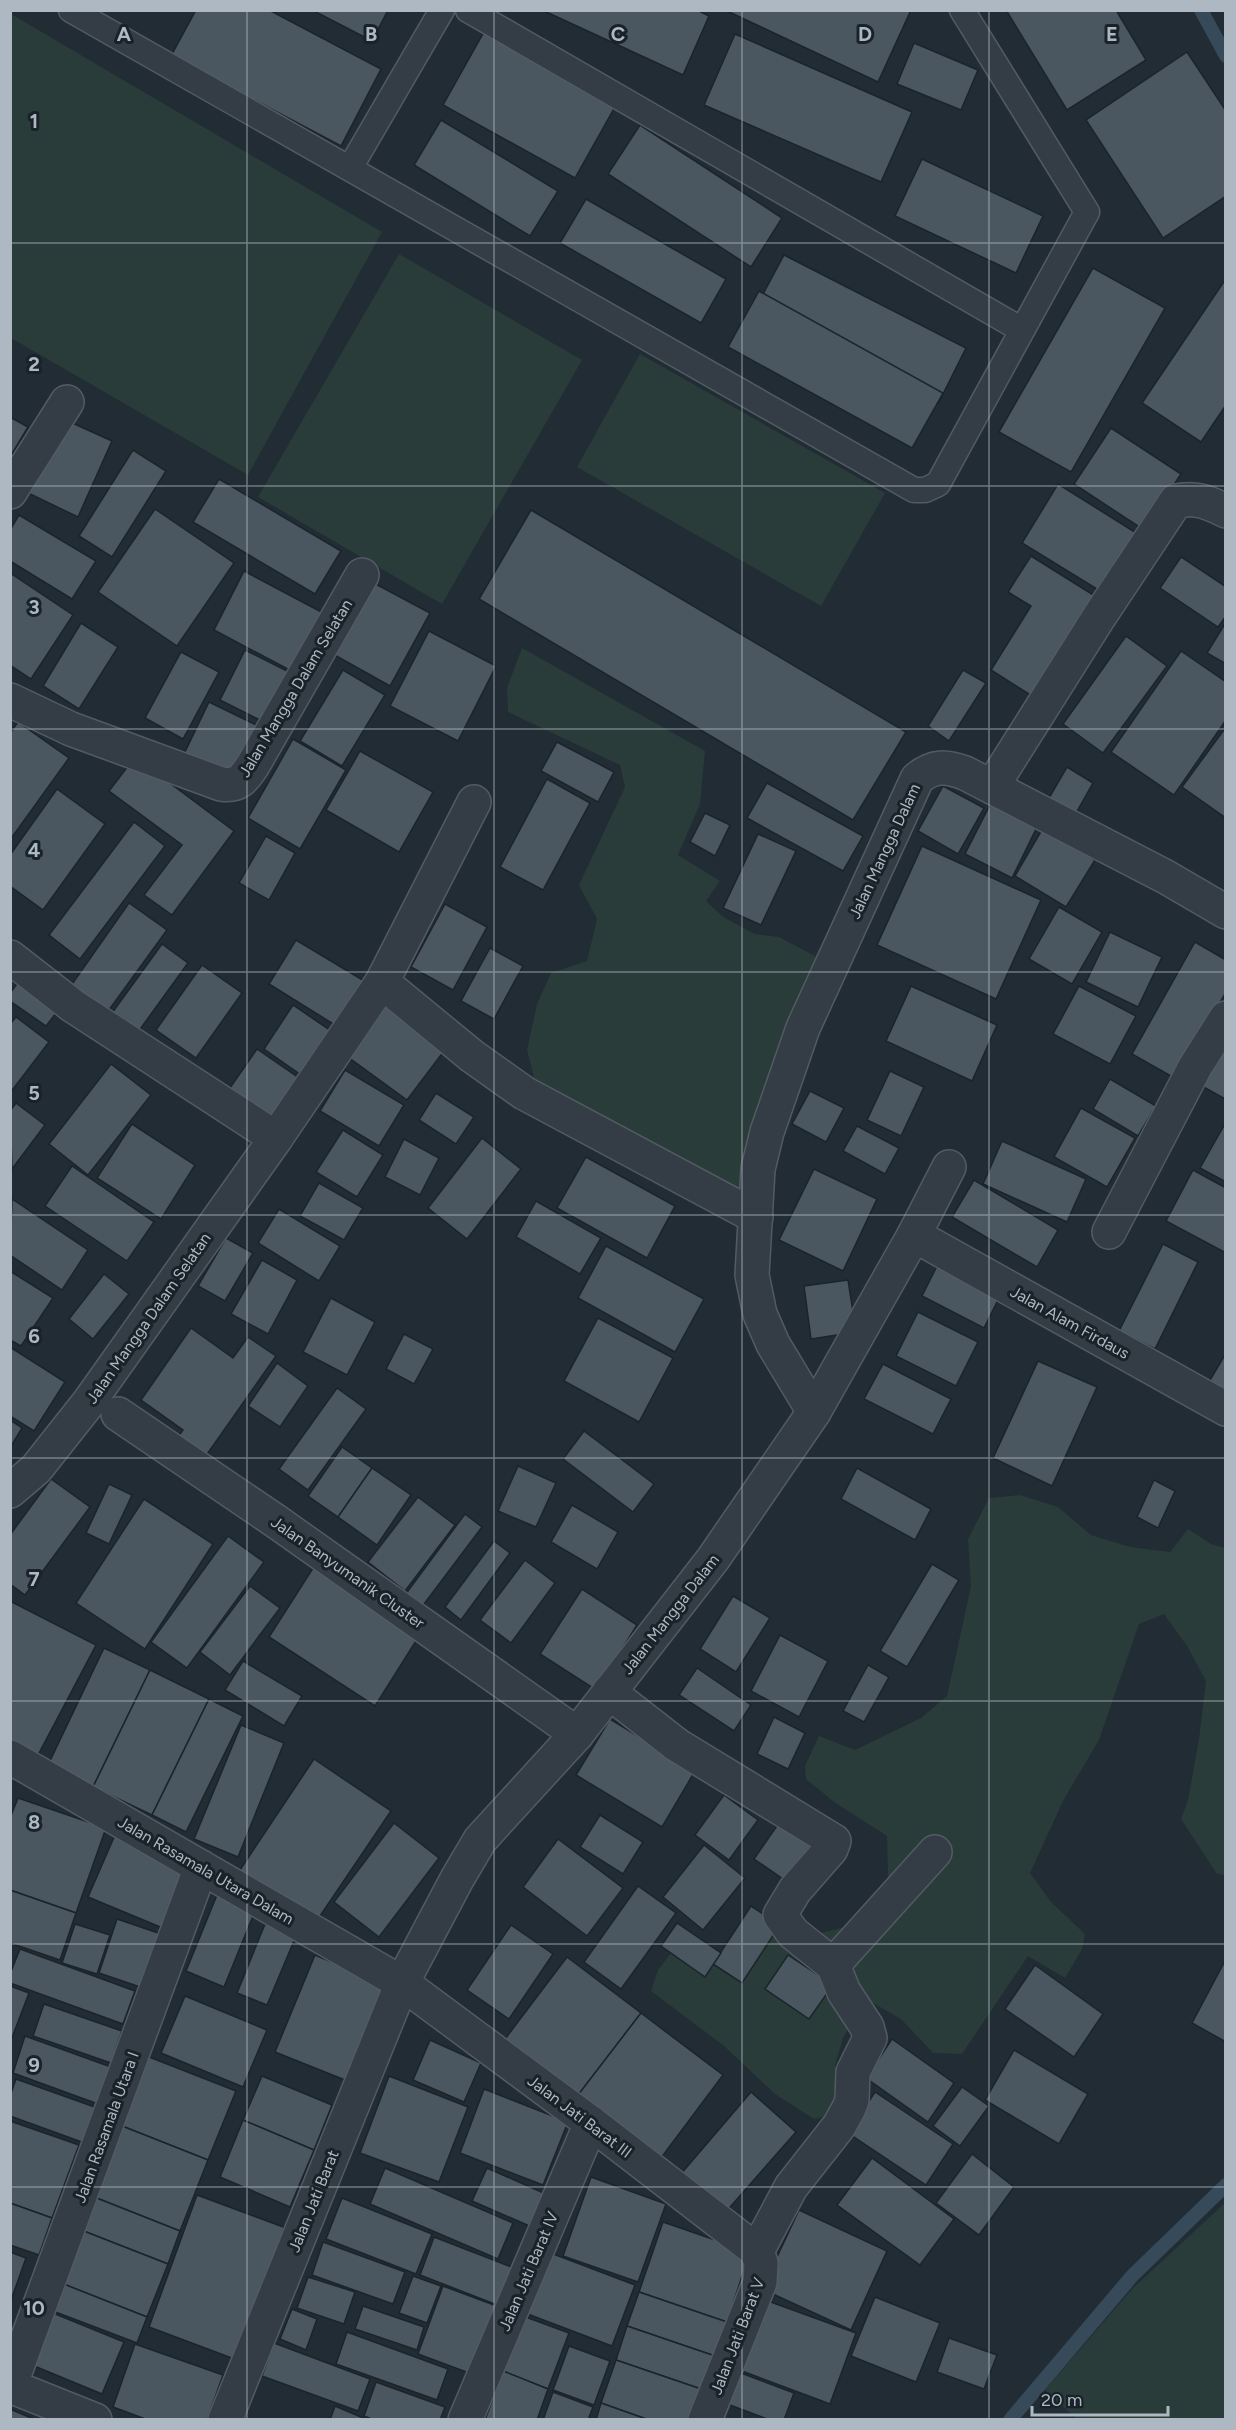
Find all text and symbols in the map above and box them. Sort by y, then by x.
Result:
text: A [117,22,132,46]
text: B [365,22,377,46]
text: C [611,22,625,46]
text: D [858,22,872,46]
text: E [1106,22,1118,46]
text: 1 [30,109,38,133]
text: 2 [28,352,40,376]
text: 3 [28,595,40,619]
street label: Jalan Mangga Dalam Selatan [235,596,356,781]
street label: Jalan Mangga Dalam [845,781,924,922]
text: 4 [28,838,41,862]
text: 5 [28,1081,40,1105]
street label: Jalan Mangga Dalam Selatan [82,1229,215,1407]
street label: Jalan Alam Firdaus [1007,1282,1132,1363]
text: 6 [28,1324,40,1348]
street label: Jalan Banyumanik Cluster [267,1512,428,1633]
street label: Jalan Mangga Dalam [618,1551,723,1678]
text: 7 [28,1567,40,1591]
text: 8 [28,1810,40,1834]
street label: Jalan Rasamala Utara Dalam [115,1812,297,1929]
street label: Jalan Rasamala Utara I [70,2049,143,2205]
text: 9 [28,2053,40,2077]
street label: Jalan Jati Barat III [524,2071,636,2162]
street label: Jalan Jati Barat [284,2147,343,2255]
street label: Jalan Jati Barat IV [495,2209,562,2334]
street label: Jalan Jati Barat V [706,2275,768,2397]
text: 10 [23,2296,45,2320]
scale bar [1032,2379,1168,2417]
text: 20 m [1041,2389,1082,2411]

